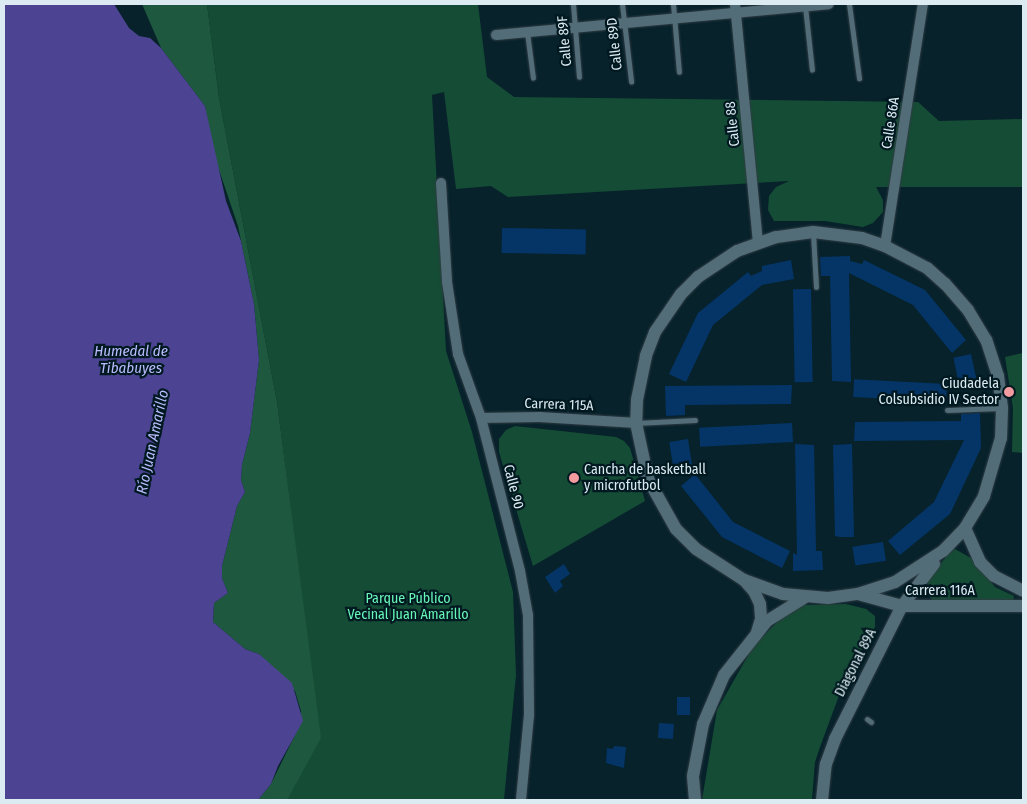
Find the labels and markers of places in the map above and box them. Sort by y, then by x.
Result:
place label: Ciudadela Colsubsidio IV Sector [879,376,999,408]
marker: Ciudadela Colsubsidio IV Sector [1003,386,1015,398]
place label: Cancha de basketball y microfutbol [584,462,706,494]
marker: Cancha de basketball y microfutbol [568,472,580,484]

